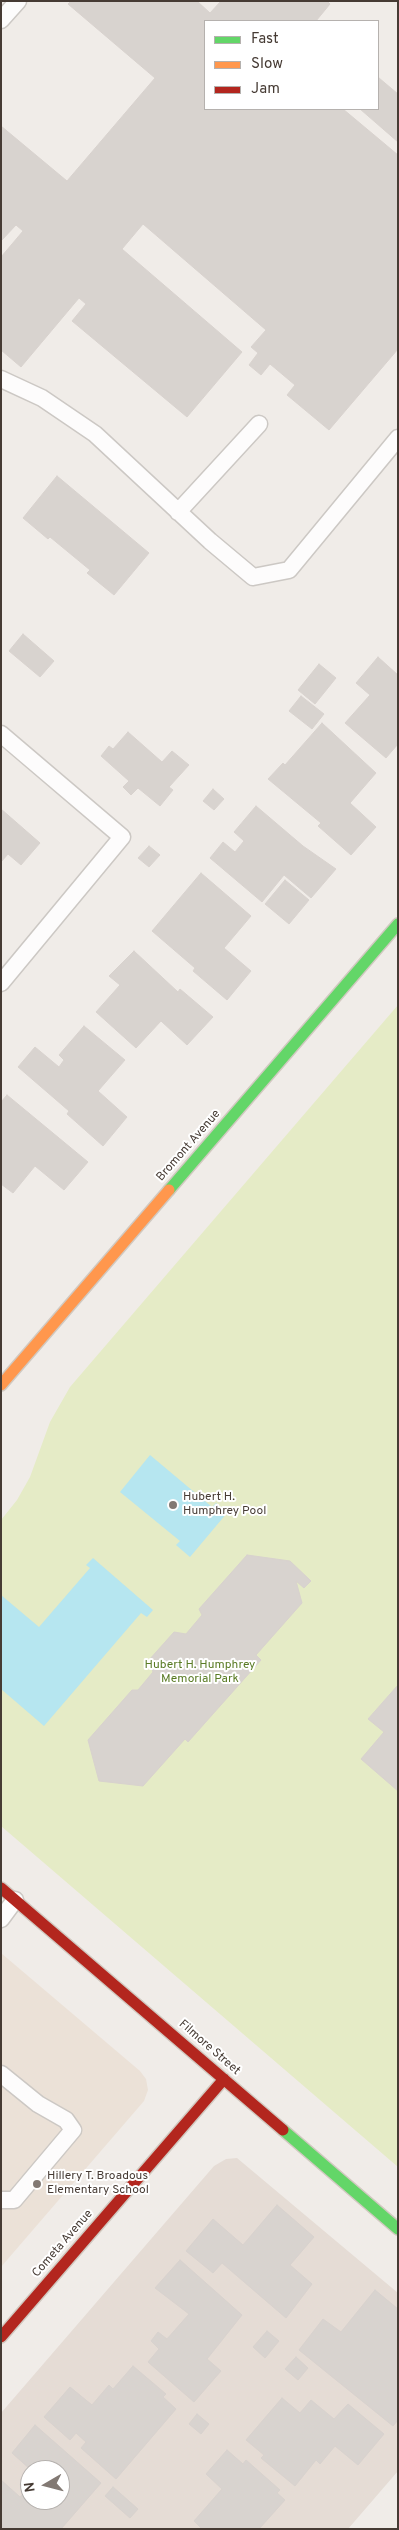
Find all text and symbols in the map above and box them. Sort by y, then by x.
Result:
legend [204,20,379,110]
text: Fast [251,30,279,49]
text: Slow [251,55,283,74]
text: Jam [251,80,280,99]
street label: Bromont Avenue [154,1107,224,1185]
place label: Hubert H. Humphrey Pool [183,1491,266,1519]
marker: Hubert H. Humphrey Pool [167,1499,179,1511]
park label: Hubert H. Humphrey Memorial Park [145,1659,255,1687]
street label: Filmore Street [175,2017,243,2079]
place label: Hillery T. Broadous Elementary School [47,2170,149,2198]
marker: Hillery T. Broadous Elementary School [31,2178,43,2190]
street label: Cometa Avenue [30,2207,96,2281]
north arrow [20,2460,70,2510]
text: N [22,2481,40,2493]

